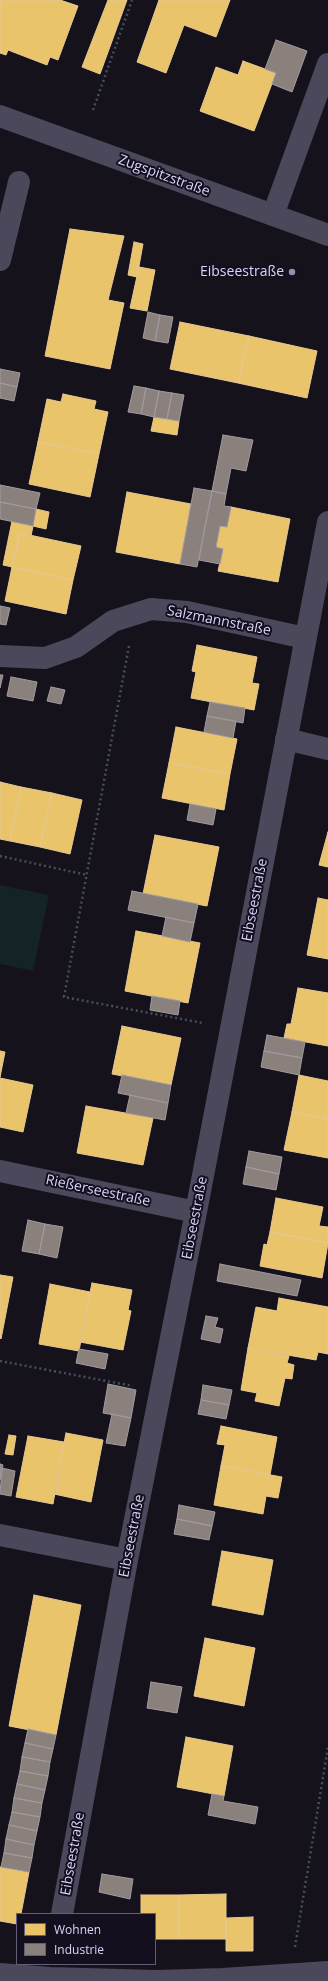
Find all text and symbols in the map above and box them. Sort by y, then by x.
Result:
street label: Zugspitzstraße [116,152,212,200]
place label: Eibseestraße [200,264,284,280]
marker: Eibseestraße [287,267,297,277]
street label: Salzmannstraße [166,603,272,639]
street label: Eibseestraße [239,857,271,943]
street label: Rießerseestraße [44,1172,152,1210]
street label: Eibseestraße [179,1175,211,1261]
street label: Eibseestraße [116,1493,148,1579]
street label: Eibseestraße [57,1811,89,1897]
legend [16,1913,156,1965]
text: Wohnen [54,1921,101,1938]
text: Industrie [54,1941,104,1958]

